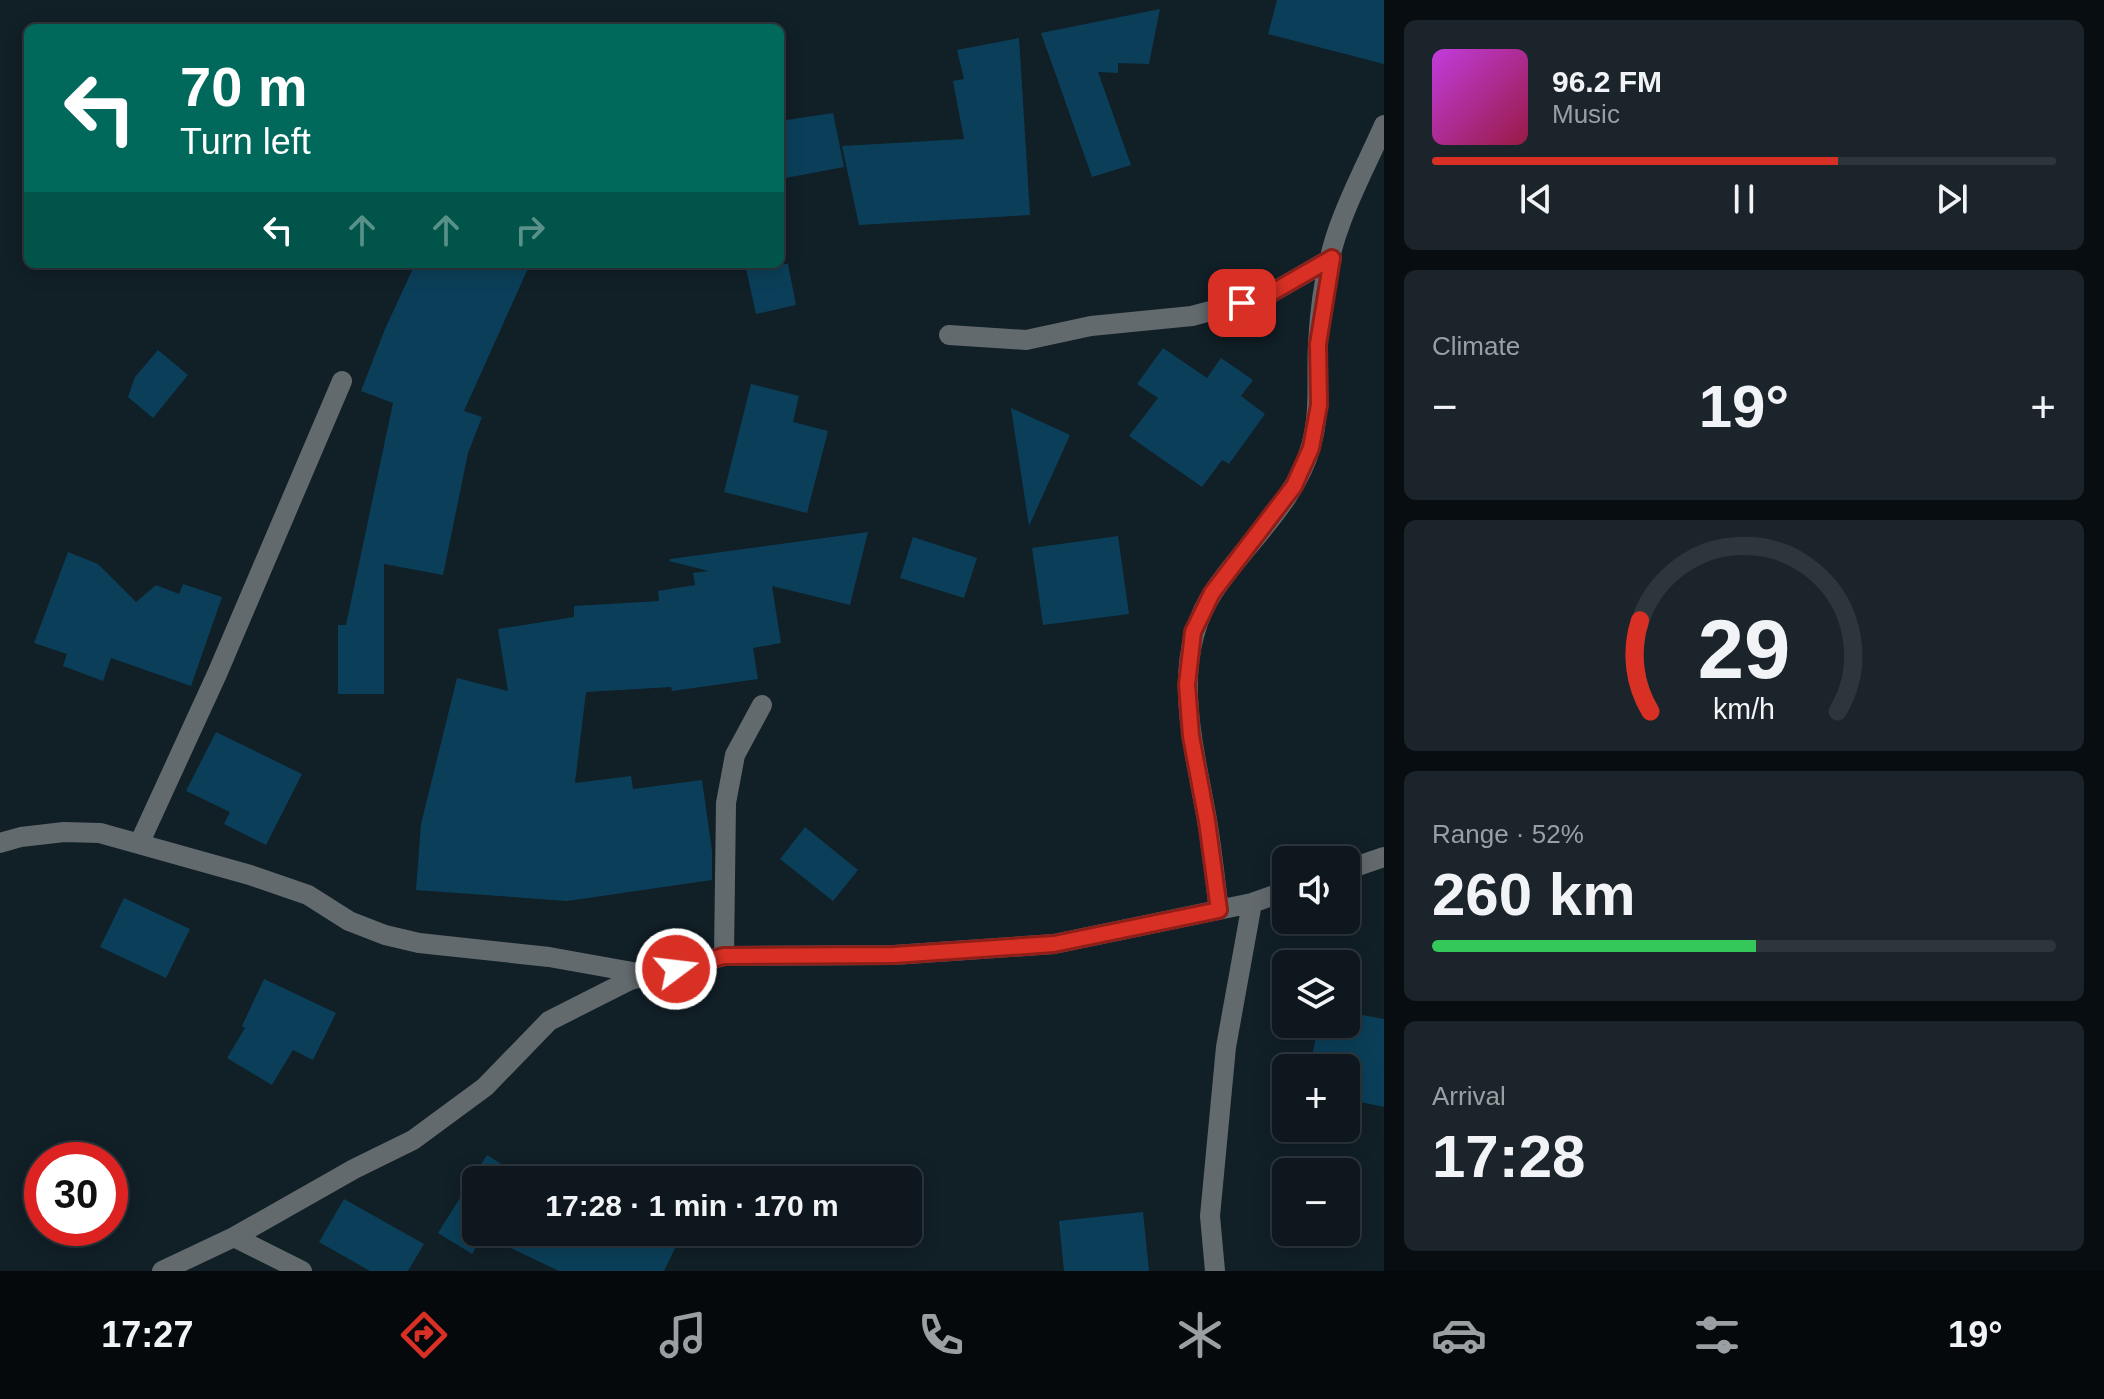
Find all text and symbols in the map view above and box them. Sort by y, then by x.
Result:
text: 70 m [180,55,308,118]
icon: left [48,56,152,160]
text: 96.2 FM [1552,65,1662,98]
text: Music [1552,99,1620,129]
text: Turn left [180,121,311,162]
icon: previous [1514,177,1558,221]
icon: pause [1722,177,1766,221]
icon: next [1930,177,1974,221]
icon: left [256,208,300,252]
icon: ahead [340,208,384,252]
icon: ahead [424,208,468,252]
icon: right [508,208,552,252]
pin [1208,269,1276,337]
icon: arrive [1220,281,1264,325]
text: Climate [1432,331,1520,361]
text: 19° [1699,373,1789,440]
text: − [1432,382,1458,431]
text: + [2030,382,2056,431]
text: 29 [1698,602,1790,695]
text: km/h [1713,693,1775,725]
text: Range · 52% [1432,819,1584,849]
map controls [1272,846,1360,1246]
button: sound [1272,846,1360,934]
text: 260 km [1432,861,1636,928]
position arrow [634,927,718,1011]
button: layers [1272,950,1360,1038]
button: + [1272,1054,1360,1142]
text: Arrival [1432,1081,1506,1111]
text: 17:28 [1432,1123,1585,1190]
speed limit sign: 30 [24,1142,128,1246]
button: − [1272,1158,1360,1246]
text: 17:28 · 1 min · 170 m [545,1189,839,1222]
icon: directions [396,1307,452,1363]
icon: music [655,1307,711,1363]
icon: phone [913,1307,969,1363]
icon: climate [1172,1307,1228,1363]
icon: car [1431,1307,1487,1363]
icon: filters [1689,1307,1745,1363]
text: 17:27 [101,1314,193,1355]
text: 19° [1948,1314,2003,1355]

